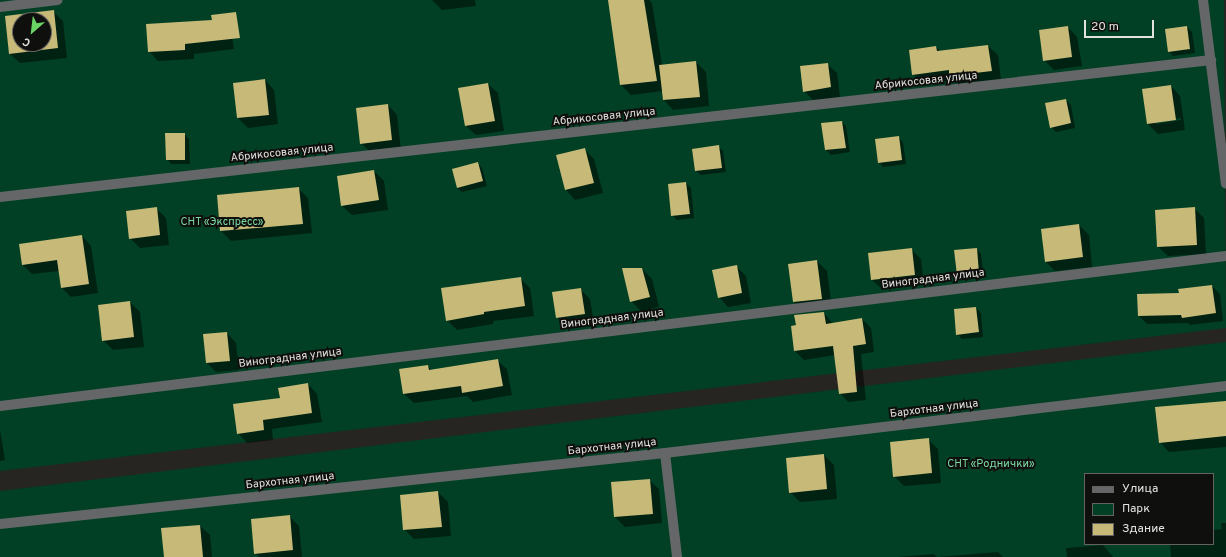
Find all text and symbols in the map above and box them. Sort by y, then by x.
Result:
north arrow [12,12,52,52]
scale bar [1086,12,1156,38]
text: 20 m [1091,19,1119,35]
text: С [20,34,33,50]
street label: Абрикосовая улица [874,69,978,93]
street label: Абрикосовая улица [552,105,656,129]
street label: Абрикосовая улица [230,141,334,165]
park label: СНТ «Экспресс» [180,215,264,229]
street label: Виноградная улица [881,266,985,292]
street label: Виноградная улица [560,306,664,332]
street label: Виноградная улица [238,345,342,371]
street label: Бархотная улица [889,397,979,421]
street label: Бархотная улица [567,436,657,458]
park label: СНТ «Роднички» [947,457,1035,471]
street label: Бархотная улица [245,470,335,492]
legend [1084,473,1214,545]
text: Улица [1122,481,1158,497]
text: Парк [1122,501,1150,517]
text: Здание [1122,521,1165,537]

